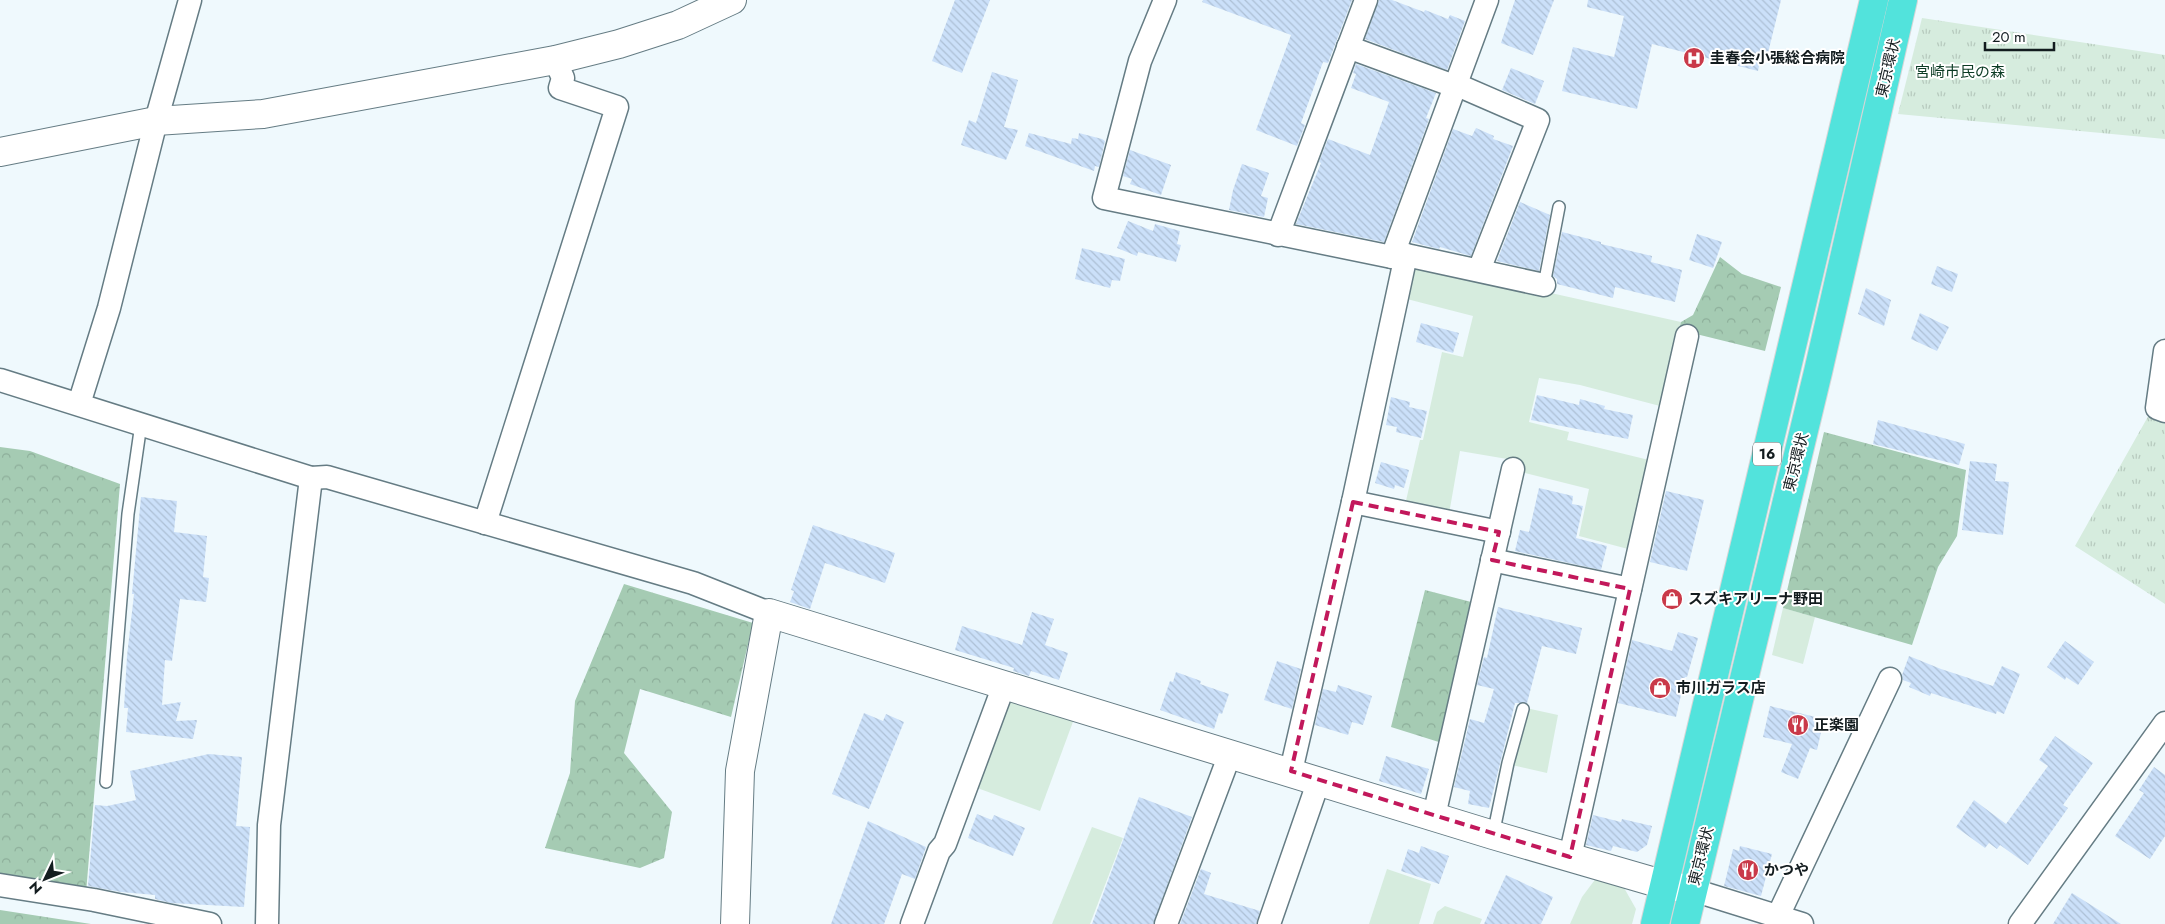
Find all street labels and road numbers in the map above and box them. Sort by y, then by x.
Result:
street label: 東京環状 [1871,36,1905,100]
street label: 東京環状 [1778,430,1814,494]
road number: 16 [1753,442,1781,466]
street label: 東京環状 [1683,824,1719,888]

